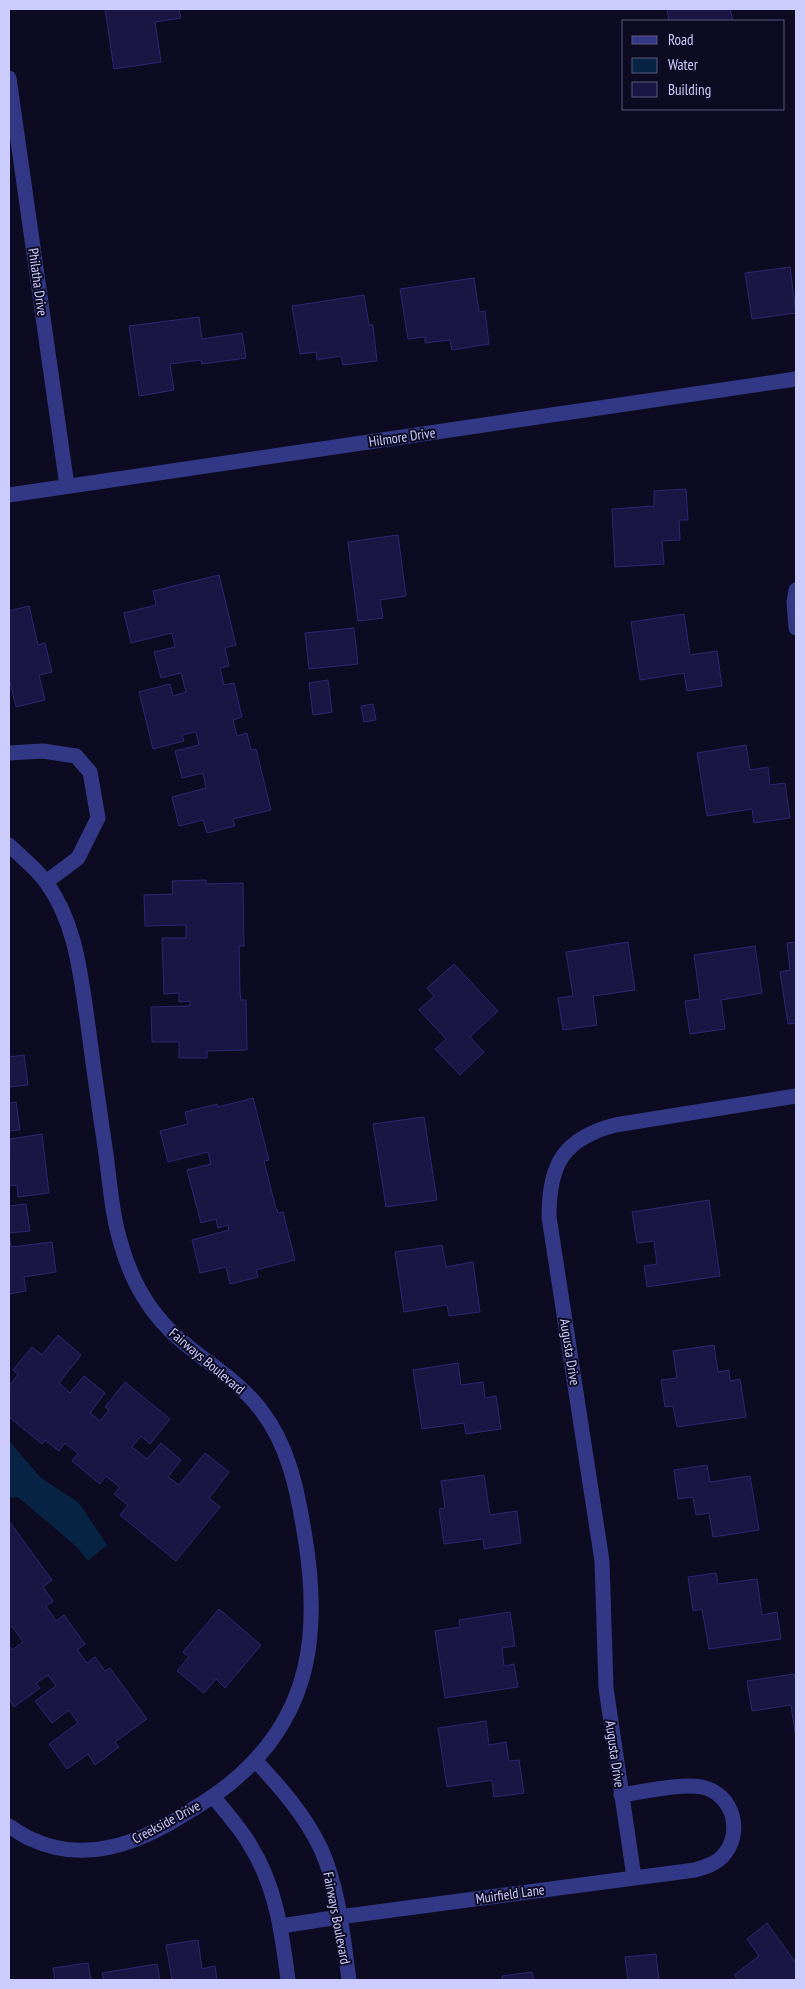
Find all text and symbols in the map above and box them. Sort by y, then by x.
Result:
legend [622,20,785,110]
text: Road [668,30,694,49]
text: Water [668,55,699,74]
text: Building [668,80,711,99]
street label: Philatha Drive [24,247,52,317]
street label: Hilmore Drive [368,423,437,451]
street label: Augusta Drive [556,1317,584,1387]
street label: Fairways Boulevard [165,1324,249,1398]
street label: Augusta Drive [601,1719,629,1789]
street label: Creekside Drive [129,1796,204,1848]
street label: Fairways Boulevard [319,1870,355,1966]
street label: Muirfield Lane [474,1880,546,1908]

